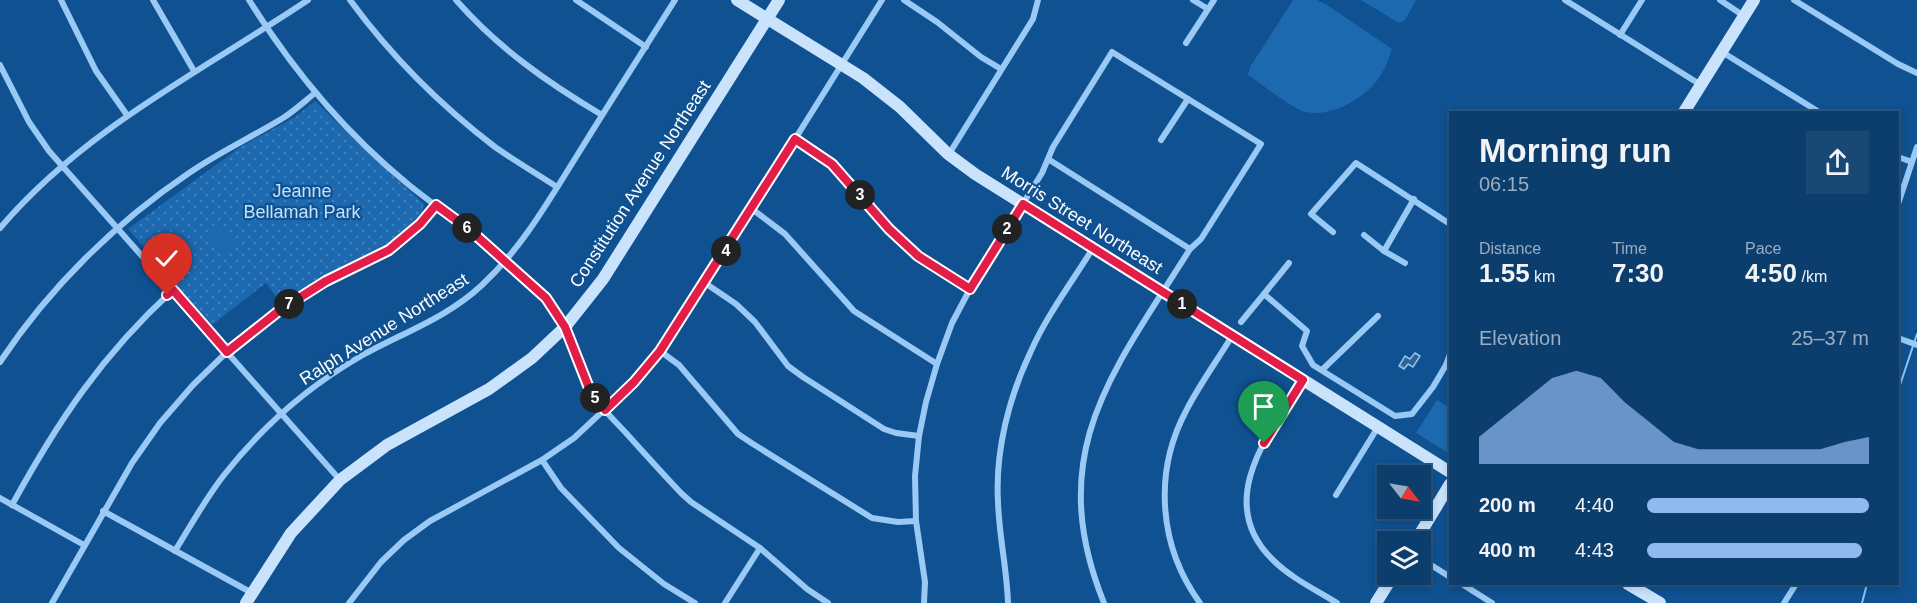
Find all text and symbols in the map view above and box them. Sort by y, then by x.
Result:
street label: Constitution Avenue Northeast [565,77,715,291]
button: share [1806,131,1869,194]
text: Morning run [1479,132,1671,169]
street label: Morris Street Northeast [998,162,1166,278]
text: 06:15 [1479,173,1529,195]
pin: 3 [845,180,875,210]
park label: Jeanne Bellamah Park [243,181,362,222]
text: 3 [856,186,864,203]
pin: 6 [452,213,482,243]
pin: 2 [992,214,1022,244]
text: 6 [463,219,471,236]
text: 2 [1003,220,1011,237]
pin [141,233,192,295]
pin: 4 [711,236,741,266]
text: Distance [1479,240,1541,257]
text: Time [1612,240,1647,257]
text: Pace [1745,240,1781,257]
icon: check [150,242,183,275]
text: 4 [722,242,730,259]
text: 1.55 [1479,258,1530,288]
text: 7:30 [1612,258,1664,288]
text: 4:50 [1745,258,1797,288]
text: km [1530,268,1555,285]
text: /km [1797,268,1827,285]
street label: Ralph Avenue Northeast [296,269,472,389]
pin: 7 [274,289,304,319]
pin: 1 [1167,289,1197,319]
text: 7 [285,295,293,312]
text: 1 [1178,295,1186,312]
text: Elevation [1479,327,1561,349]
text: 25–37 m [1791,327,1869,349]
pin [1238,381,1289,443]
pin: 5 [580,383,610,413]
text: 5 [591,389,599,406]
icon: arrive [1247,390,1280,423]
north arrow [1377,465,1431,519]
map controls [1377,465,1431,585]
text: 200 m [1479,494,1536,516]
text: 4:40 [1575,494,1614,516]
button: layers [1377,531,1431,585]
text: 400 m [1479,539,1536,561]
text: 4:43 [1575,539,1614,561]

